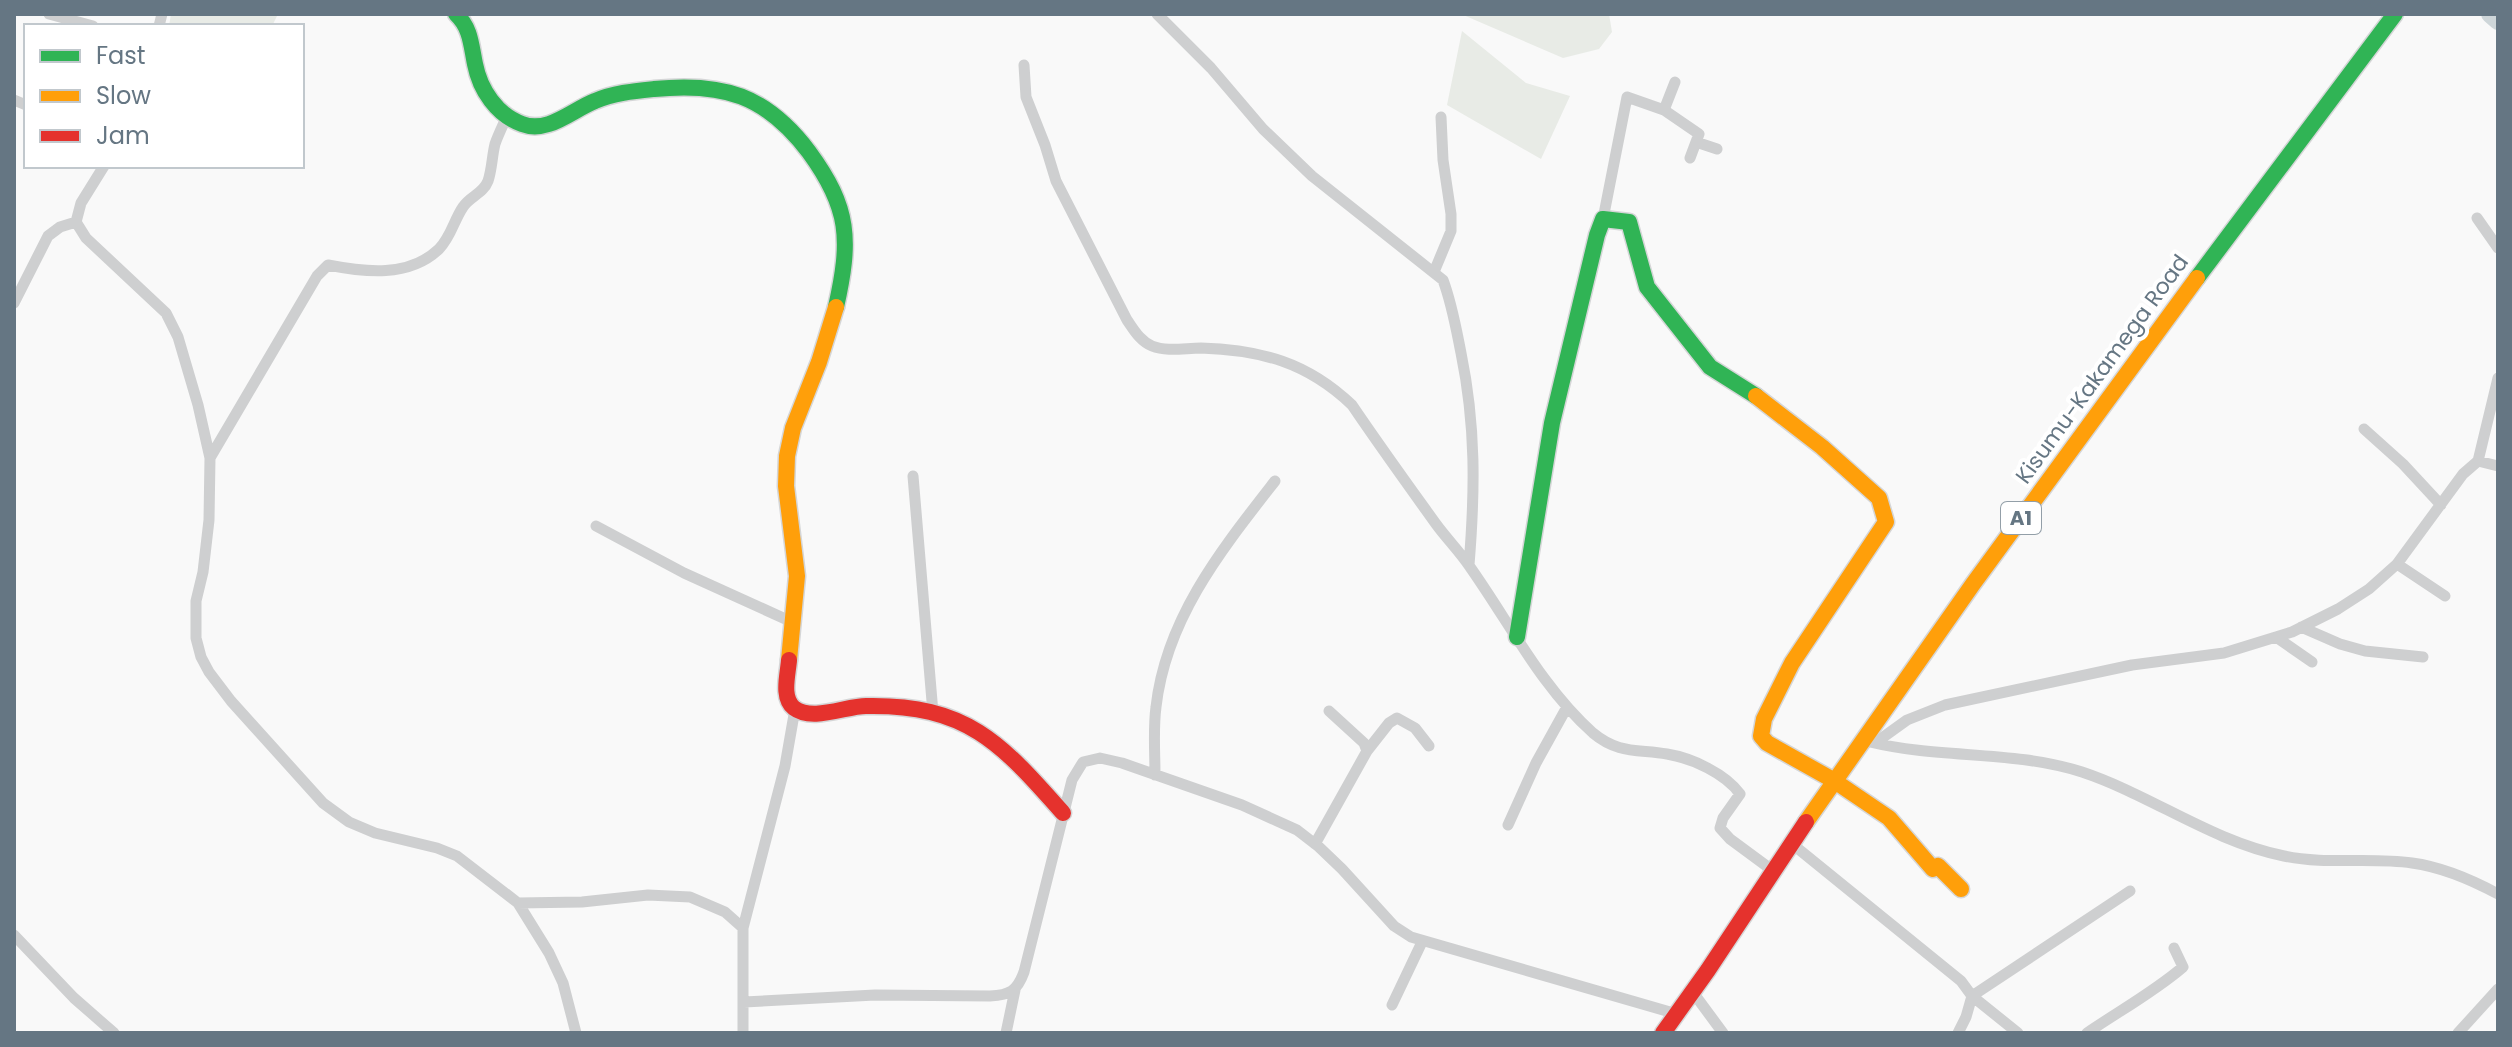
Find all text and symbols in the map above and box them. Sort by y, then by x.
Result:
legend [24,24,304,168]
text: Fast [96,39,146,72]
text: Slow [96,79,151,112]
text: Jam [96,119,150,152]
street label: Kisumu-Kakamega Road [2008,248,2196,490]
road number: A1 [2001,502,2041,534]

